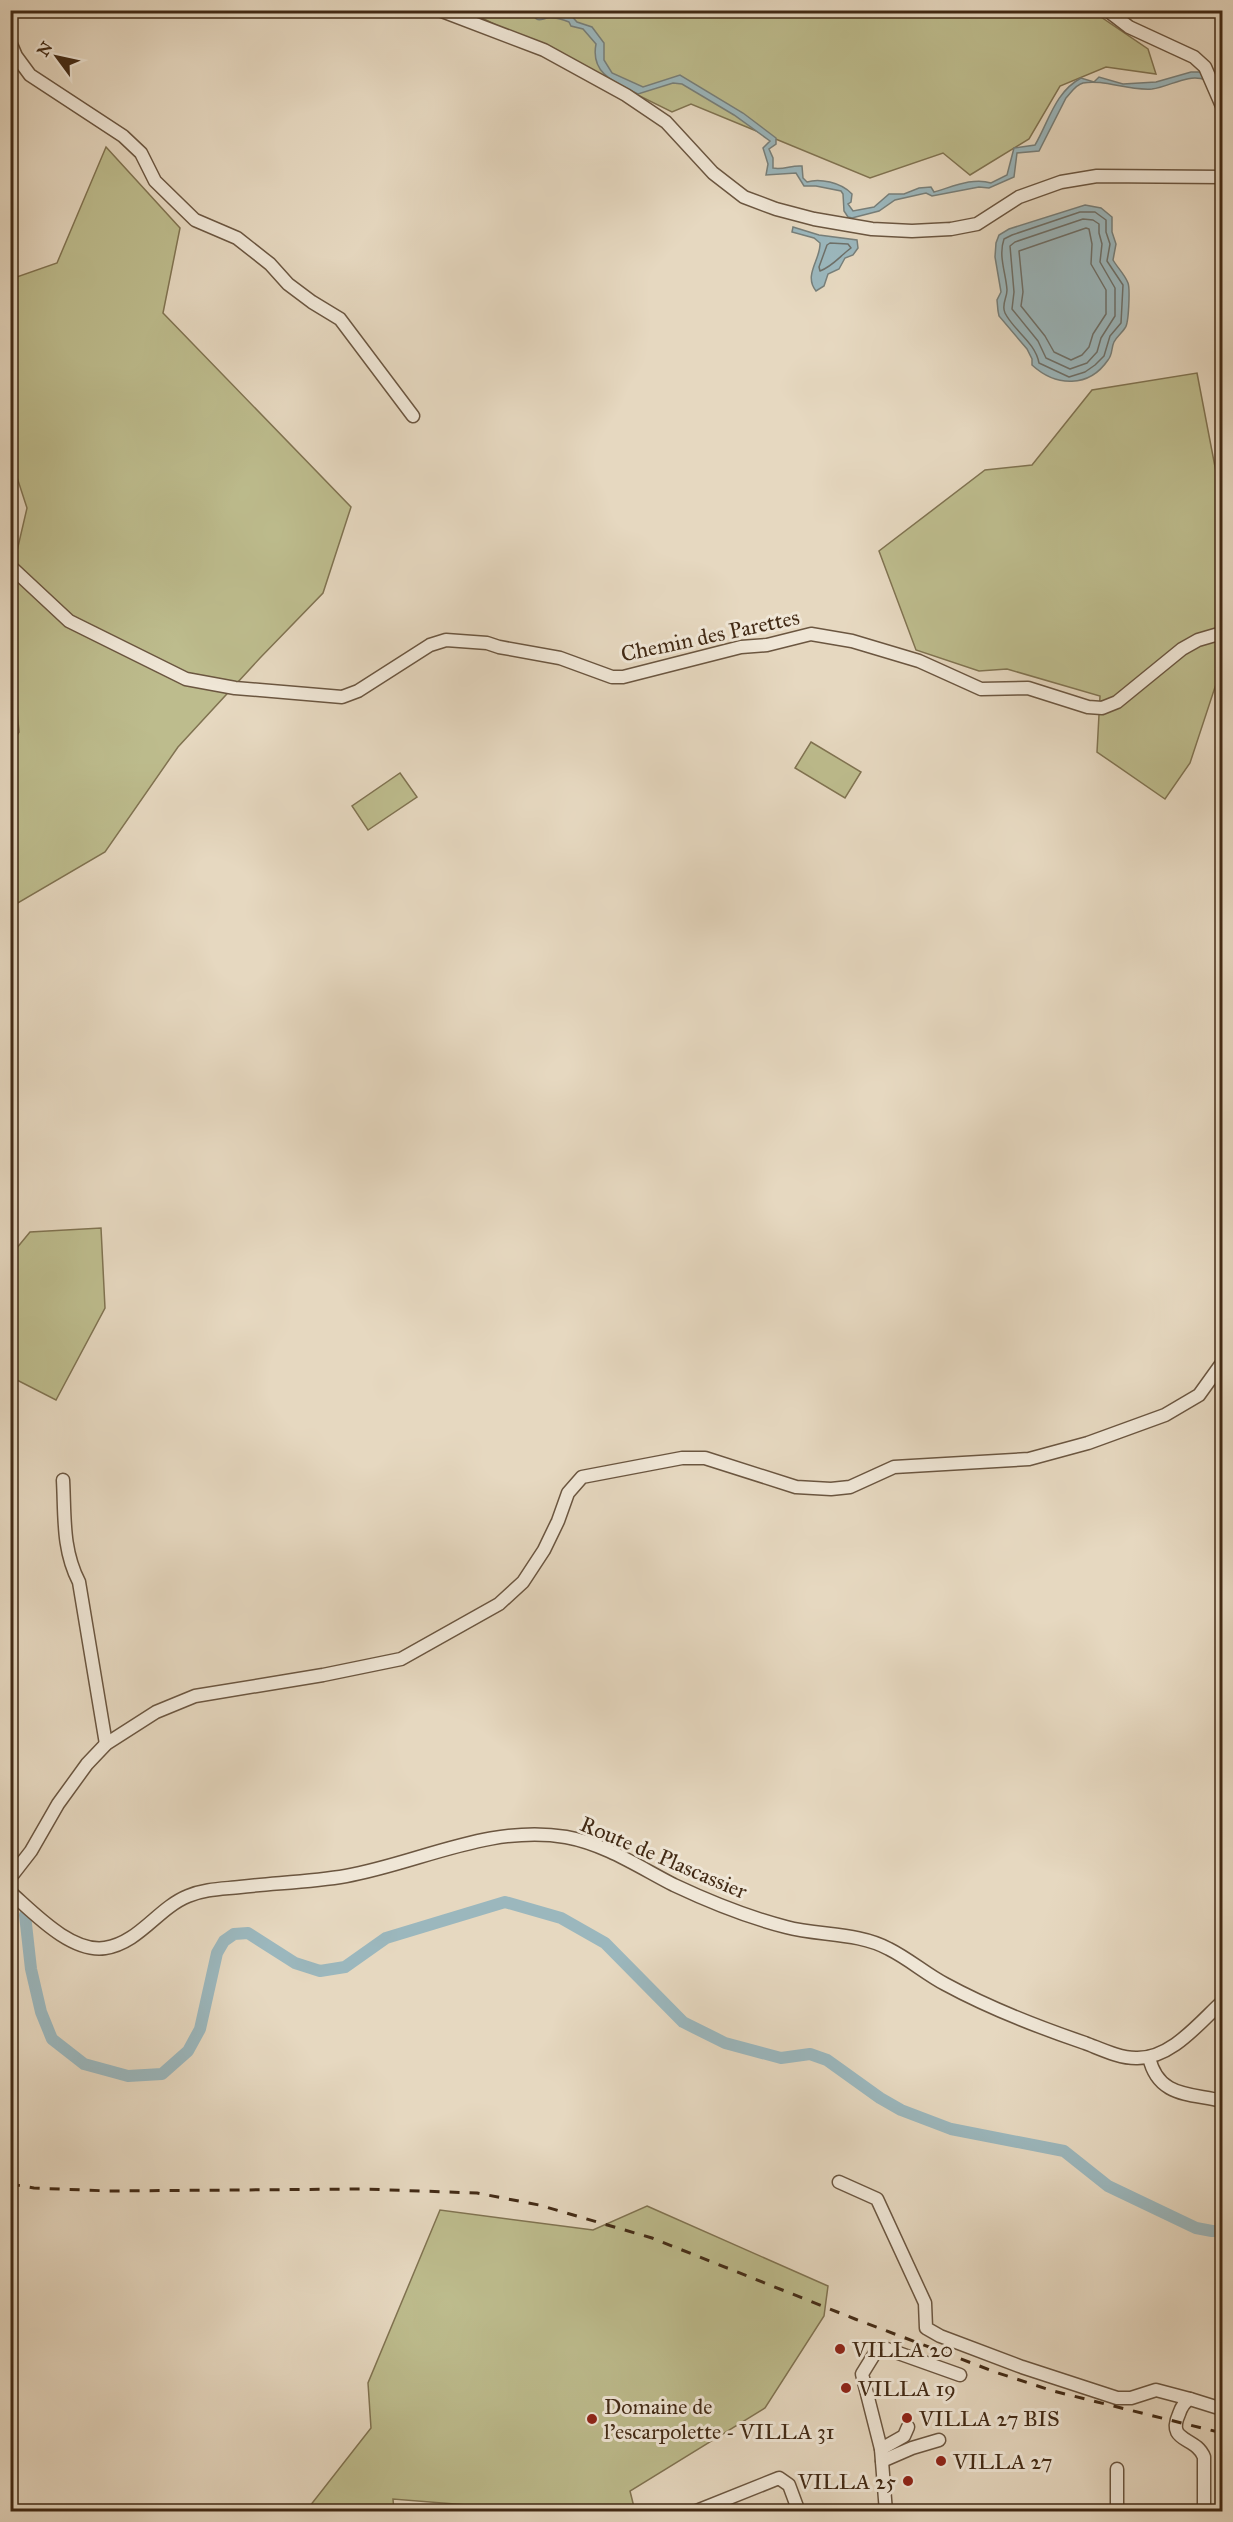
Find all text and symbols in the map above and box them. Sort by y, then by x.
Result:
north arrow [27,27,87,87]
text: N [33,38,57,60]
street label: Chemin des Parettes [618,603,802,668]
street label: Route de Plascassier [576,1810,752,1905]
place label: VILLA 20 [851,2336,953,2363]
marker: VILLA 20 [833,2342,847,2356]
place label: VILLA 19 [857,2375,956,2402]
marker: VILLA 19 [839,2381,853,2395]
place label: Domaine de l'escarpolette - VILLA 31 [604,2393,835,2445]
place label: VILLA 27 BIS [918,2405,1060,2432]
marker: VILLA 27 BIS [900,2411,914,2425]
marker: Domaine de l'escarpolette - VILLA 31 [585,2412,599,2426]
place label: VILLA 27 [952,2448,1052,2475]
marker: VILLA 27 [934,2454,948,2468]
place label: VILLA 25 [797,2468,896,2495]
marker: VILLA 25 [901,2474,915,2488]

